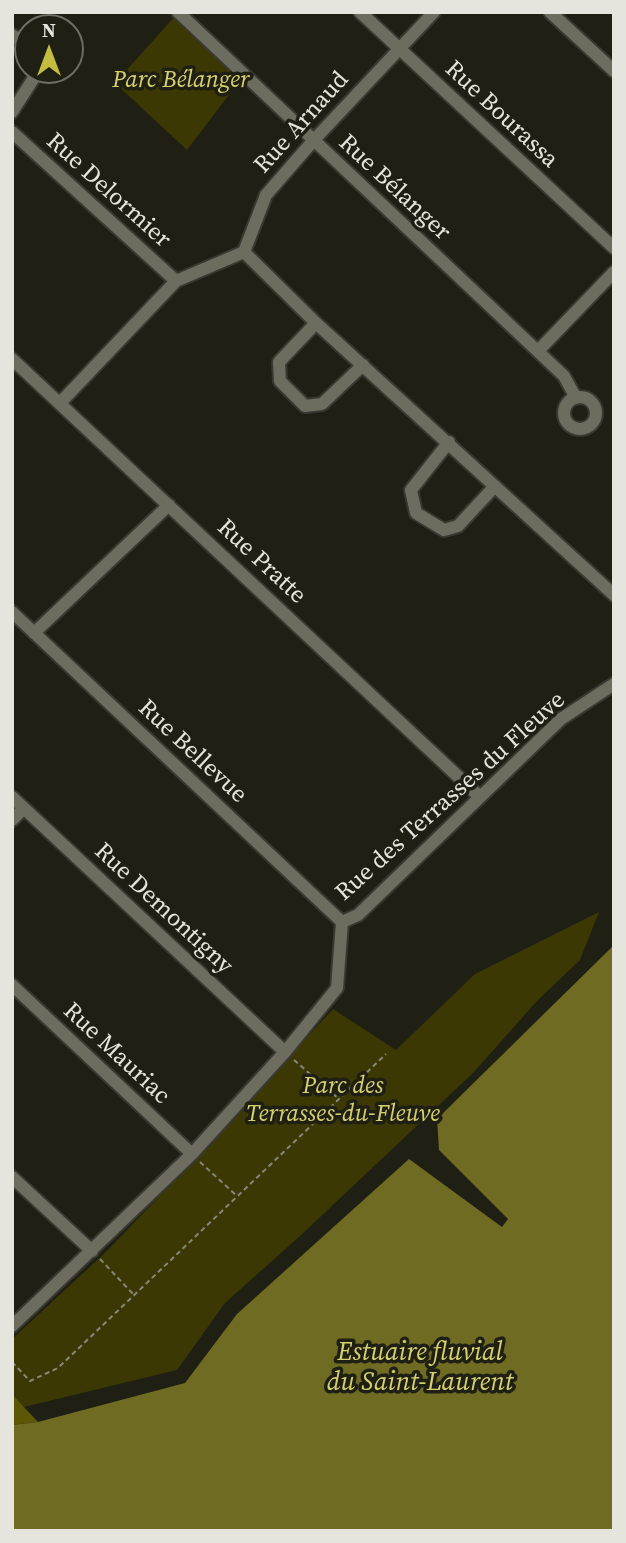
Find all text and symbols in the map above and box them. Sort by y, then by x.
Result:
north arrow [14,14,84,84]
text: N [42,17,56,43]
street label: Rue Bourassa [438,55,564,175]
street label: Rue Arnaud [249,66,355,180]
park label: Parc Bélanger [112,67,250,95]
street label: Rue Delormier [40,128,176,254]
street label: Rue Bélanger [332,129,456,247]
street label: Rue Pratte [211,514,311,610]
street label: Rue des Terrasses du Fleuve [330,686,572,908]
street label: Rue Bellevue [132,694,252,810]
street label: Rue Demontigny [88,837,238,981]
street label: Rue Mauriac [57,997,175,1111]
park label: Parc des Terrasses-du-Fleuve [246,1073,440,1129]
water label: Estuaire fluvial du Saint-Laurent [327,1337,513,1398]

